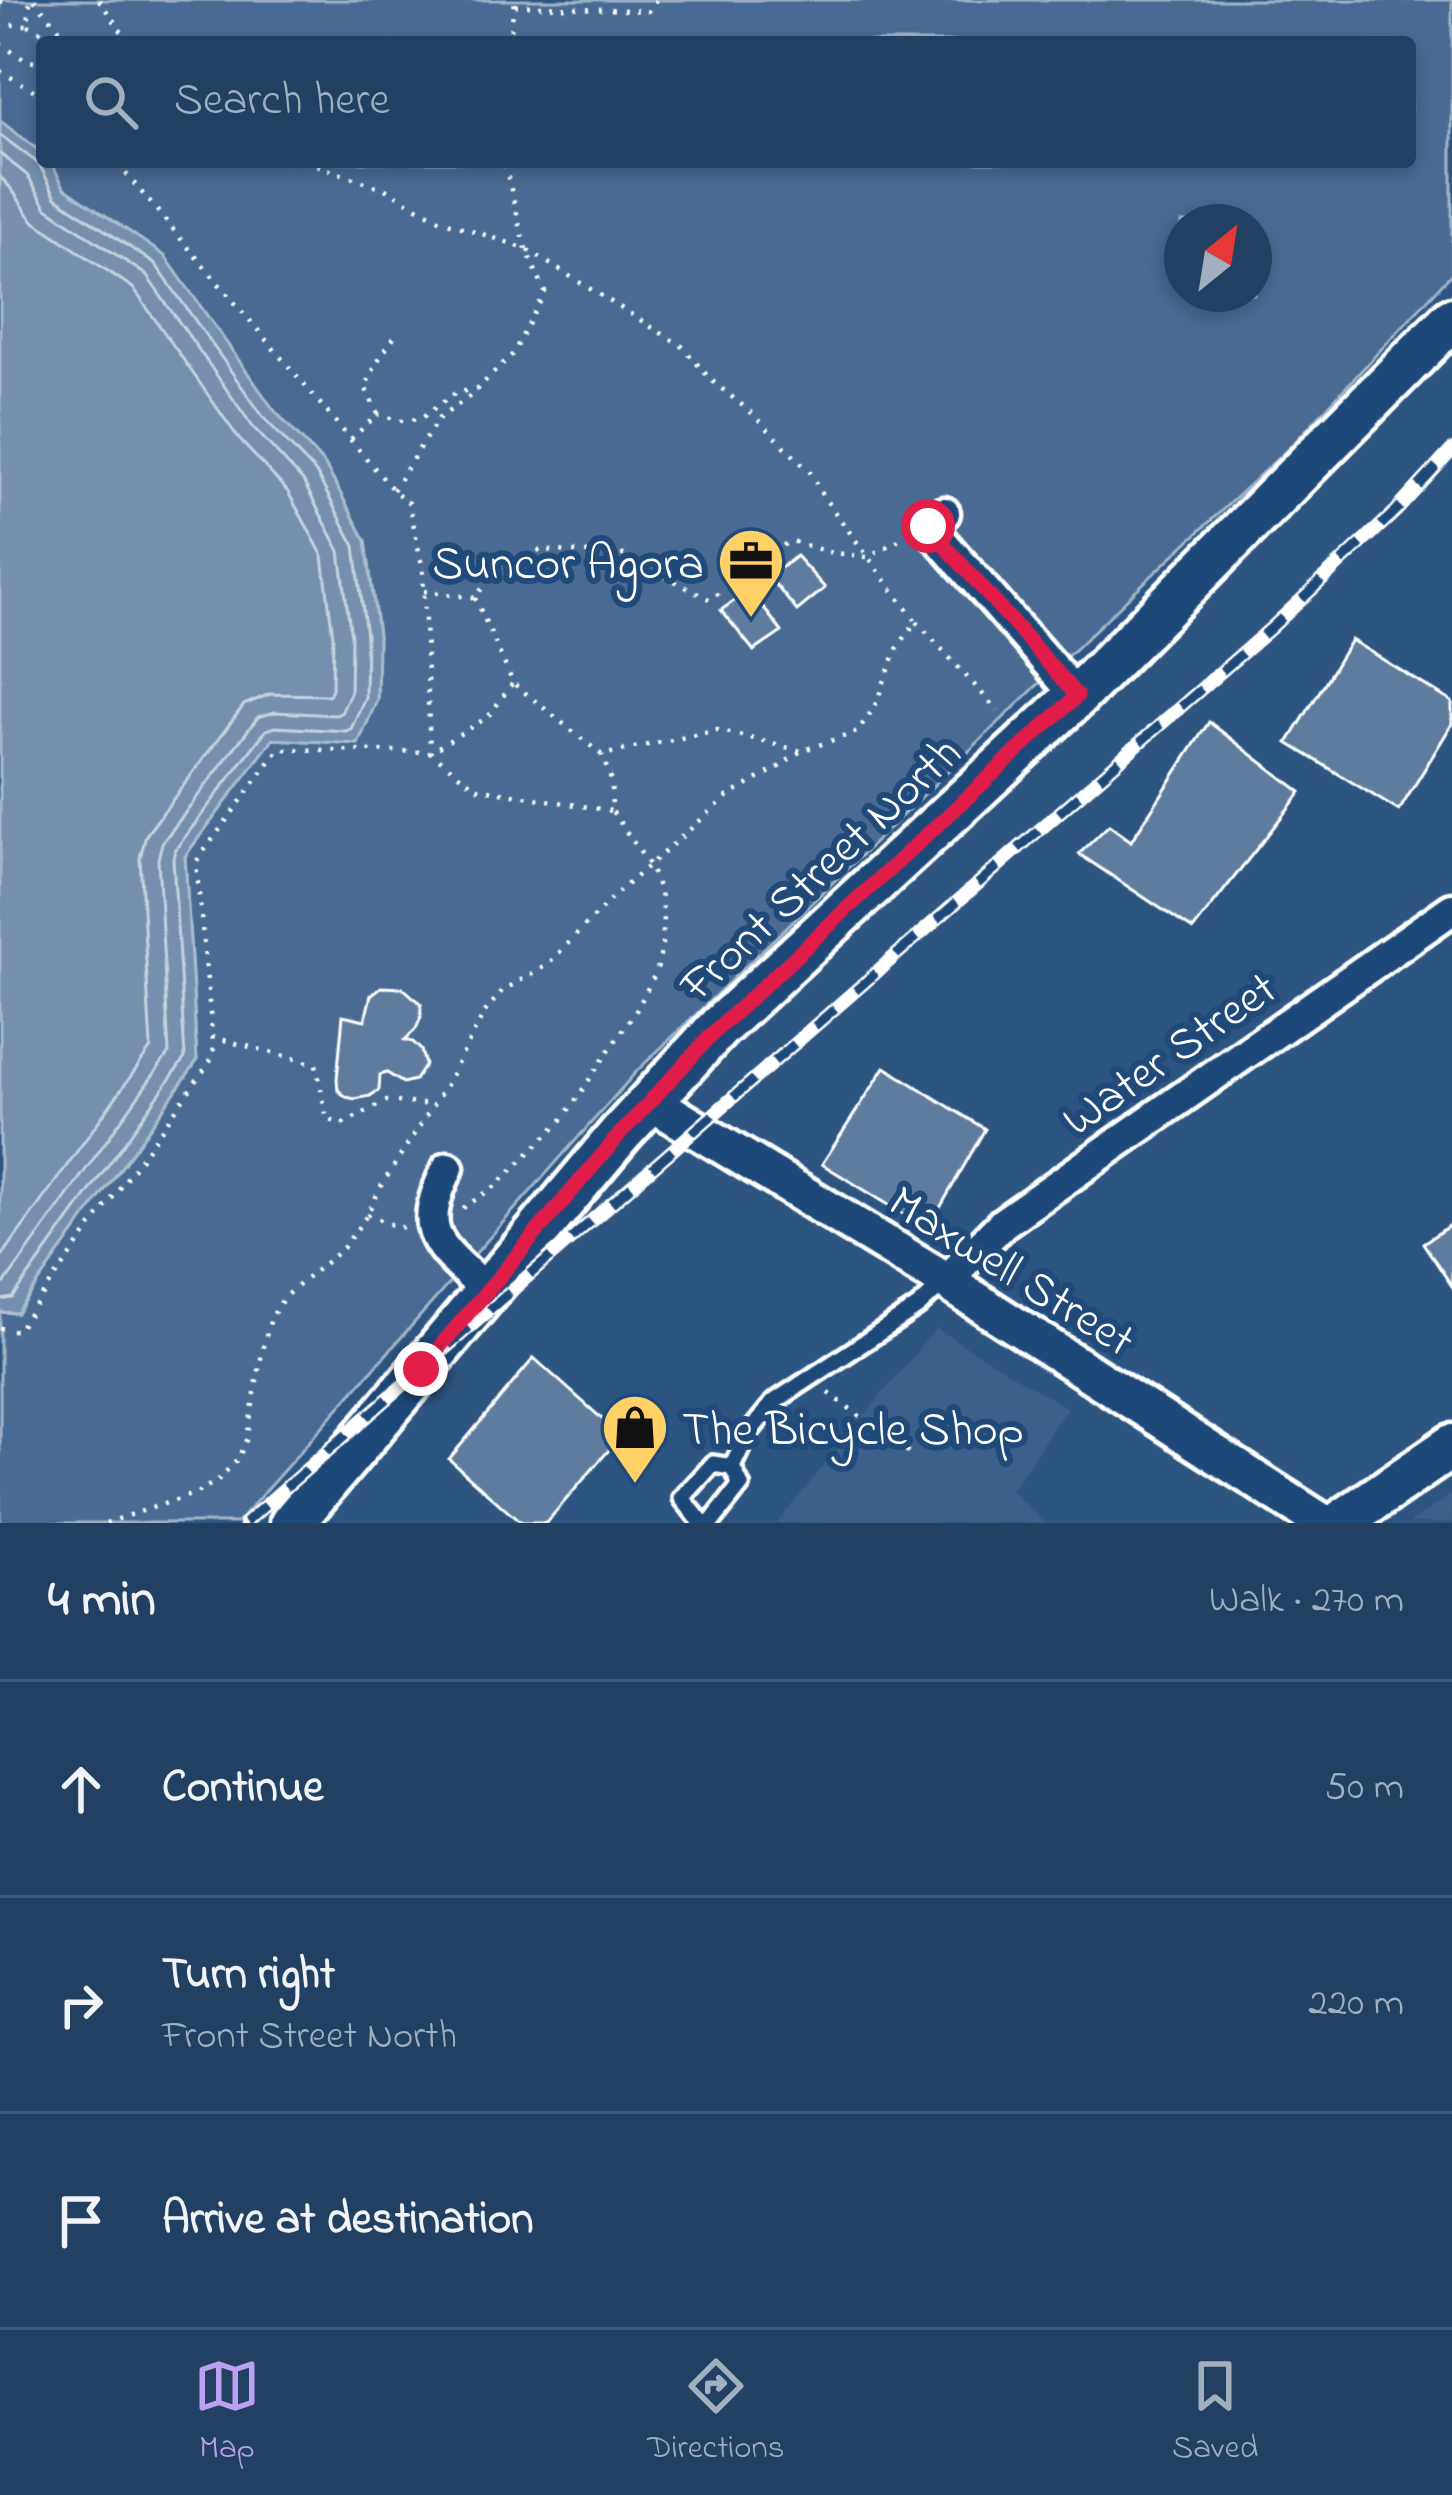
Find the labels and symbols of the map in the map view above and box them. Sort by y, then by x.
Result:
north arrow [1164,204,1272,312]
route start [901,499,955,553]
office icon: Suncor Agora [716,526,786,620]
place label: Suncor Agora [432,531,704,602]
street label: Front Street North [665,721,979,1021]
street label: Water Street [1049,956,1293,1156]
street label: Maxwell Street [874,1170,1147,1377]
route end [394,1342,448,1396]
shop icon: The Bicycle Shop [600,1392,670,1486]
place label: The Bicycle Shop [682,1397,1024,1467]

